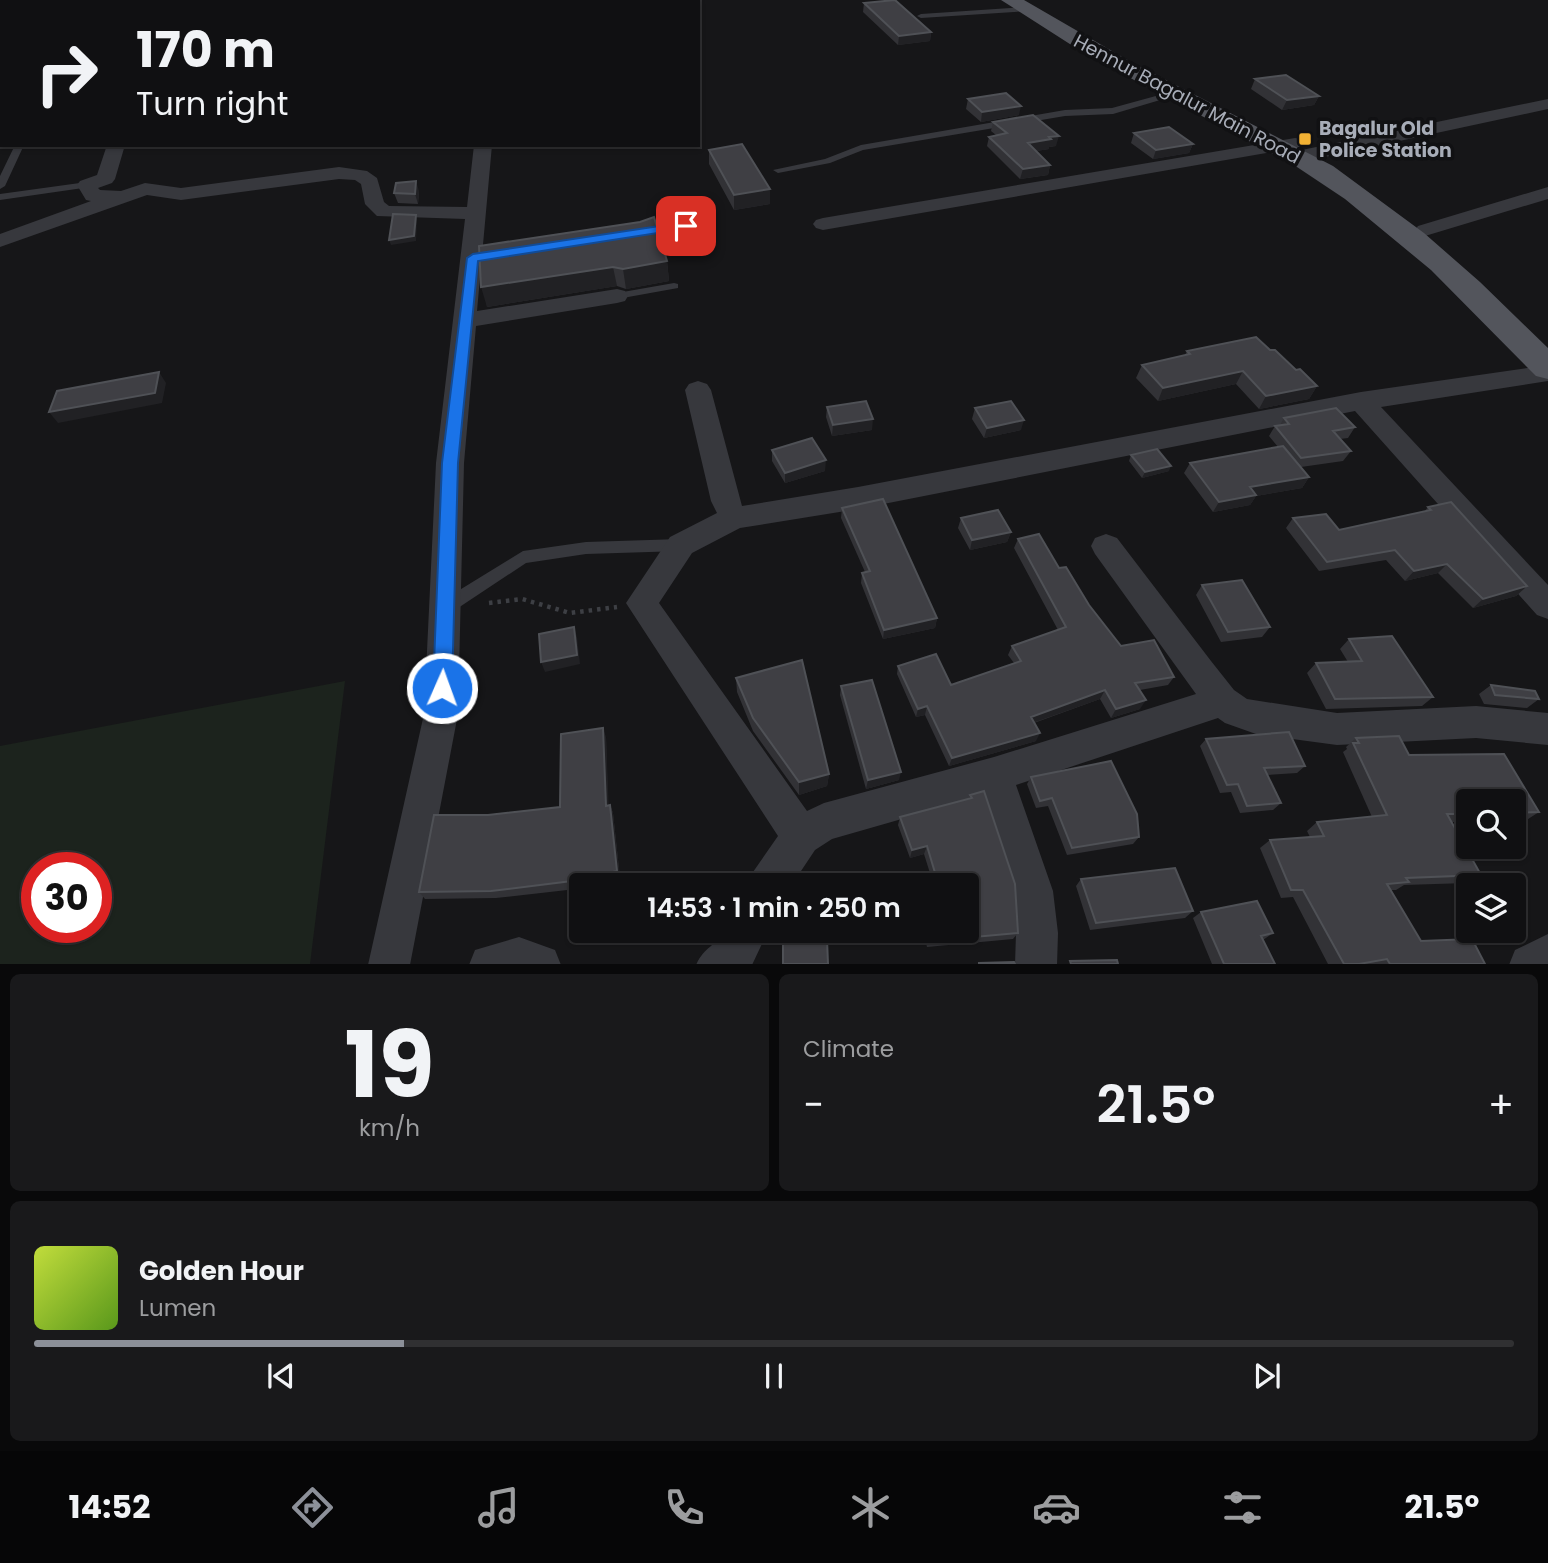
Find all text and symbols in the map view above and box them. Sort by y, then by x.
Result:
text: 170 m [136,16,275,84]
icon: right [21,28,112,119]
street label: Hennur Bagalur Main Road [1069,28,1305,170]
text: Turn right [136,81,288,126]
place label: Bagalur Old Police Station [1319,115,1452,164]
marker: Bagalur Old Police Station [1297,131,1313,147]
pin [656,196,716,256]
icon: arrive [667,207,705,245]
position arrow [405,651,479,725]
map controls [1456,789,1526,943]
button: search [1456,789,1526,859]
speed limit sign: 30 [21,852,112,943]
button: layers [1456,873,1526,943]
text: 14:53 · 1 min · 250 m [647,890,901,926]
text: 19 [344,1001,435,1129]
text: Climate [803,1033,894,1065]
text: 21.5° [1097,1068,1215,1141]
text: − [803,1078,824,1131]
text: + [1488,1078,1514,1131]
text: km/h [359,1112,420,1144]
text: Golden Hour [139,1253,304,1289]
text: Lumen [139,1292,216,1324]
icon: previous [262,1357,300,1395]
icon: pause [755,1357,793,1395]
icon: next [1248,1357,1286,1395]
icon: directions [288,1483,337,1532]
icon: music [474,1483,523,1532]
icon: phone [660,1483,709,1532]
icon: climate [846,1483,895,1532]
icon: car [1032,1483,1081,1532]
icon: filters [1218,1483,1267,1532]
text: 14:52 [69,1484,150,1529]
text: 21.5° [1404,1484,1479,1529]

